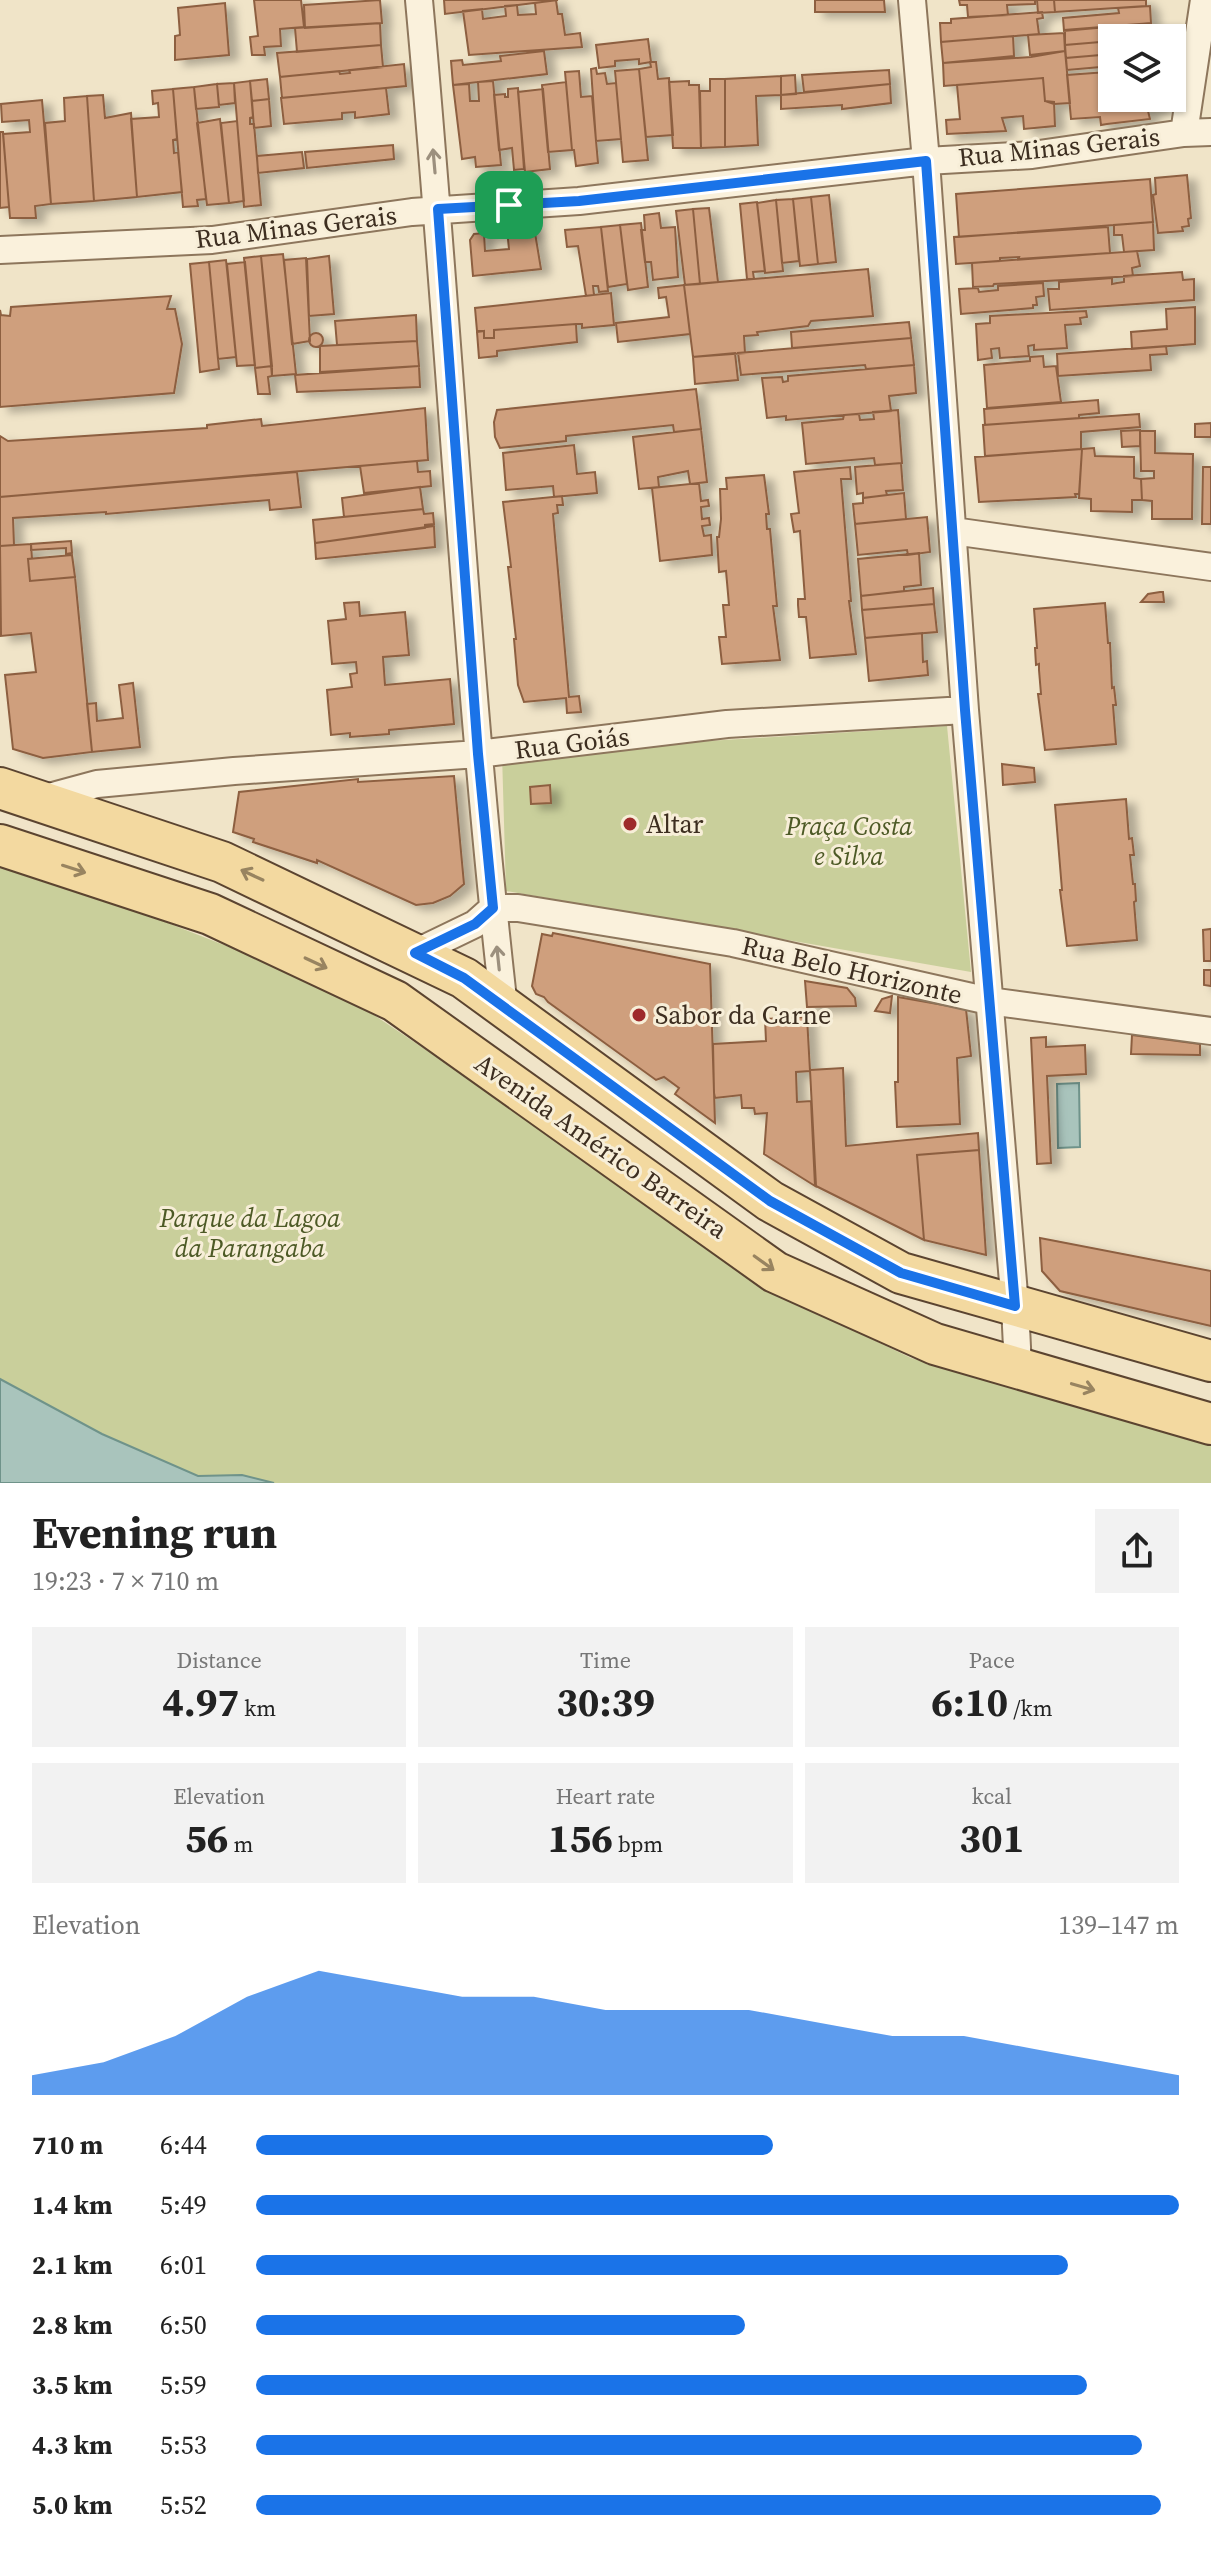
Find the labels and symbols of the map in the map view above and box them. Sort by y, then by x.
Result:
street label: Rua Minas Gerais [956,119,1162,175]
one-way arrow [426,148,441,175]
pin [475,171,543,239]
street label: Rua Minas Gerais [193,197,399,257]
street label: Rua Goiás [513,718,631,768]
place label: Altar [646,806,704,842]
park label: Praça Costa e Silva [784,808,913,874]
marker: Altar [621,815,639,833]
one-way arrow [61,863,86,877]
one-way arrow [240,867,265,882]
street label: Rua Belo Horizonte [738,927,966,1013]
one-way arrow [491,945,506,972]
one-way arrow [303,956,327,971]
place label: Sabor da Carne [655,997,831,1033]
marker: Sabor da Carne [630,1006,648,1024]
street label: Avenida Américo Barreira [468,1045,735,1247]
park label: Parque da Lagoa da Parangaba [158,1200,341,1266]
one-way arrow [752,1255,774,1271]
one-way arrow [1070,1380,1096,1395]

